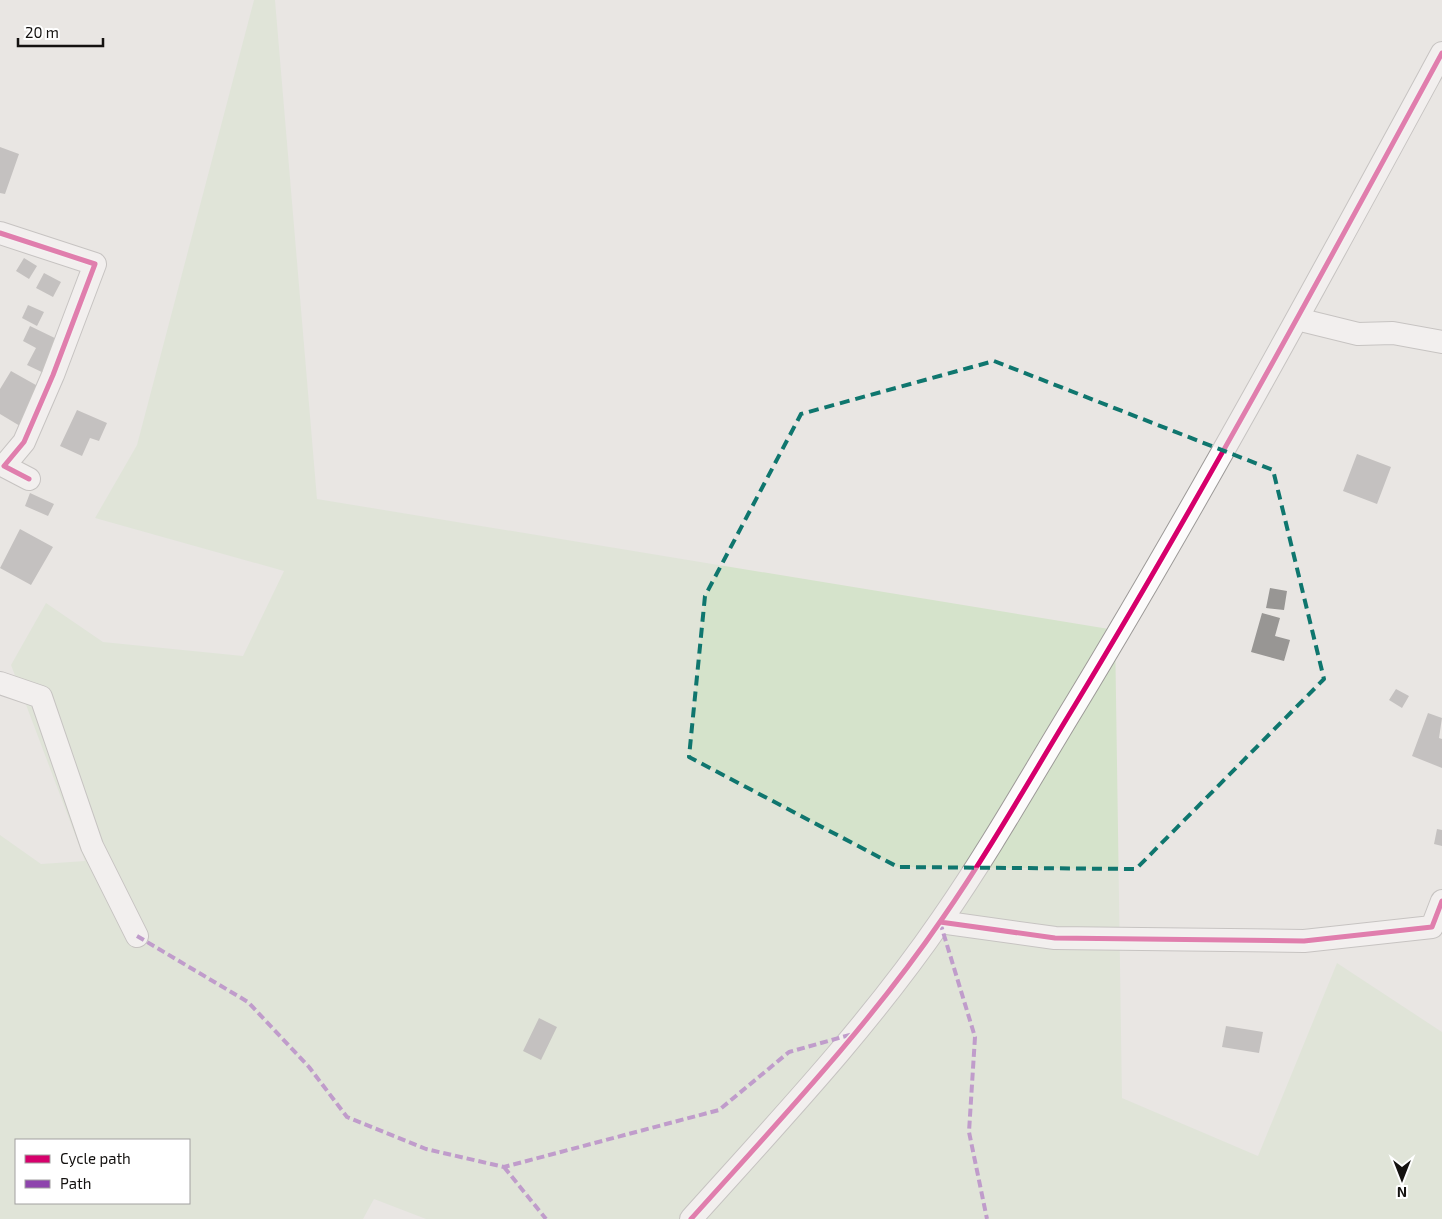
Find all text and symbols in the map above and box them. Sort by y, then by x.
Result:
scale bar [18,15,102,47]
text: 20 m [25,23,59,41]
legend [15,1139,190,1204]
text: Cycle path [60,1149,131,1167]
north arrow [1377,1154,1427,1204]
text: Path [60,1174,91,1192]
text: N [1397,1184,1407,1201]

